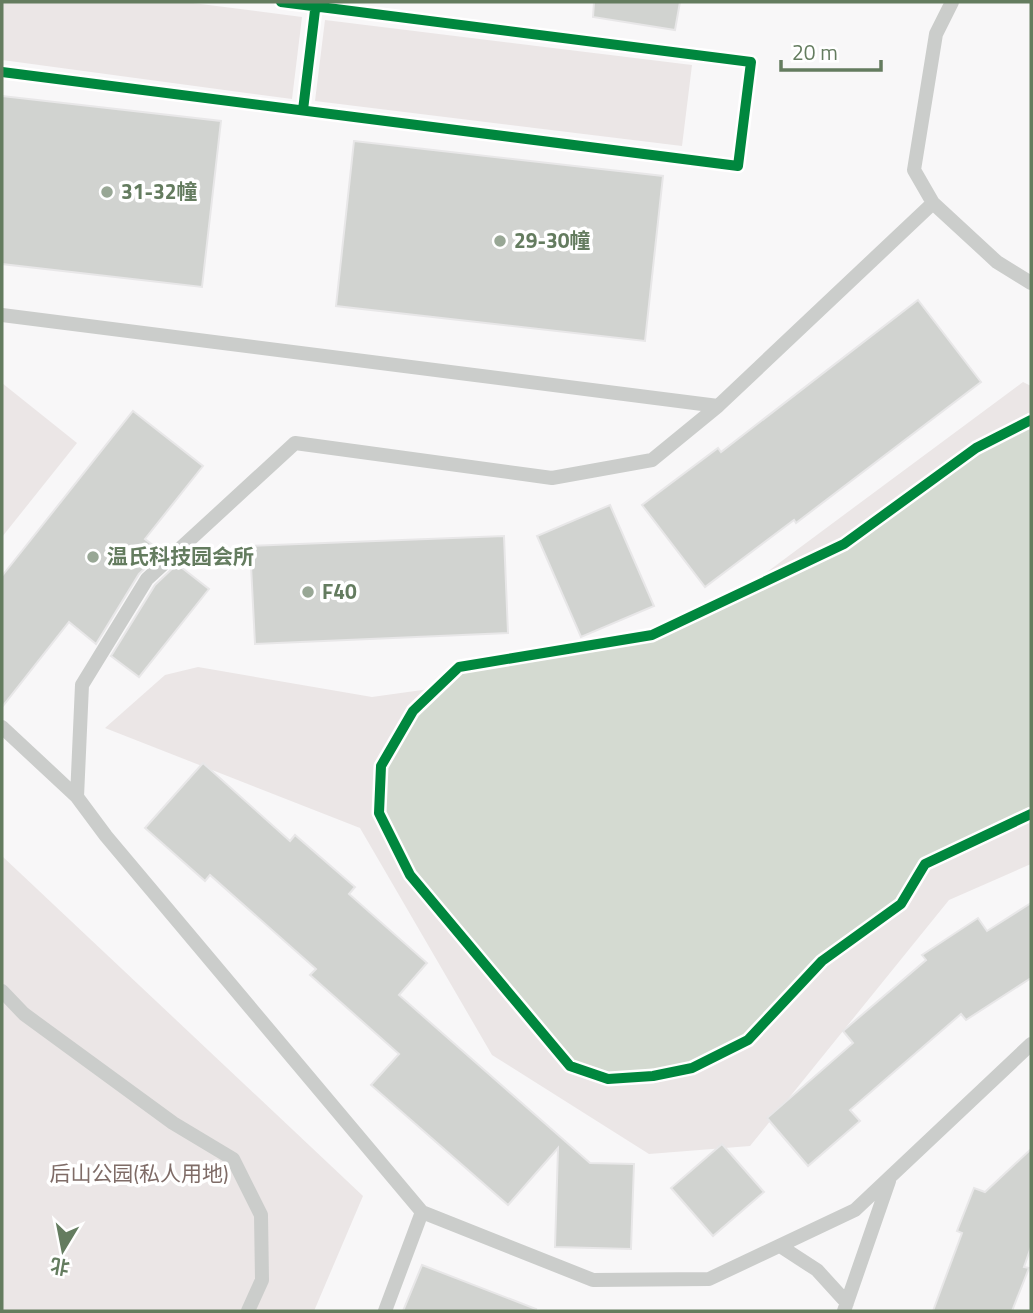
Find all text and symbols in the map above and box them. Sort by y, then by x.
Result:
scale bar [781,28,881,72]
text: 20 m [792,36,838,68]
place label: 31-32幢 [121,175,198,207]
marker: 31-32幢 [99,184,115,200]
place label: 29-30幢 [514,224,591,256]
marker: 29-30幢 [492,233,508,249]
place label: 温氏科技园会所 [107,540,254,572]
marker: 温氏科技园会所 [85,549,101,565]
place label: F40 [322,575,357,607]
marker: F40 [300,584,316,600]
park label: 后山公园(私人用地) [49,1157,229,1189]
north arrow [28,1215,98,1285]
text: 北 [48,1251,72,1283]

